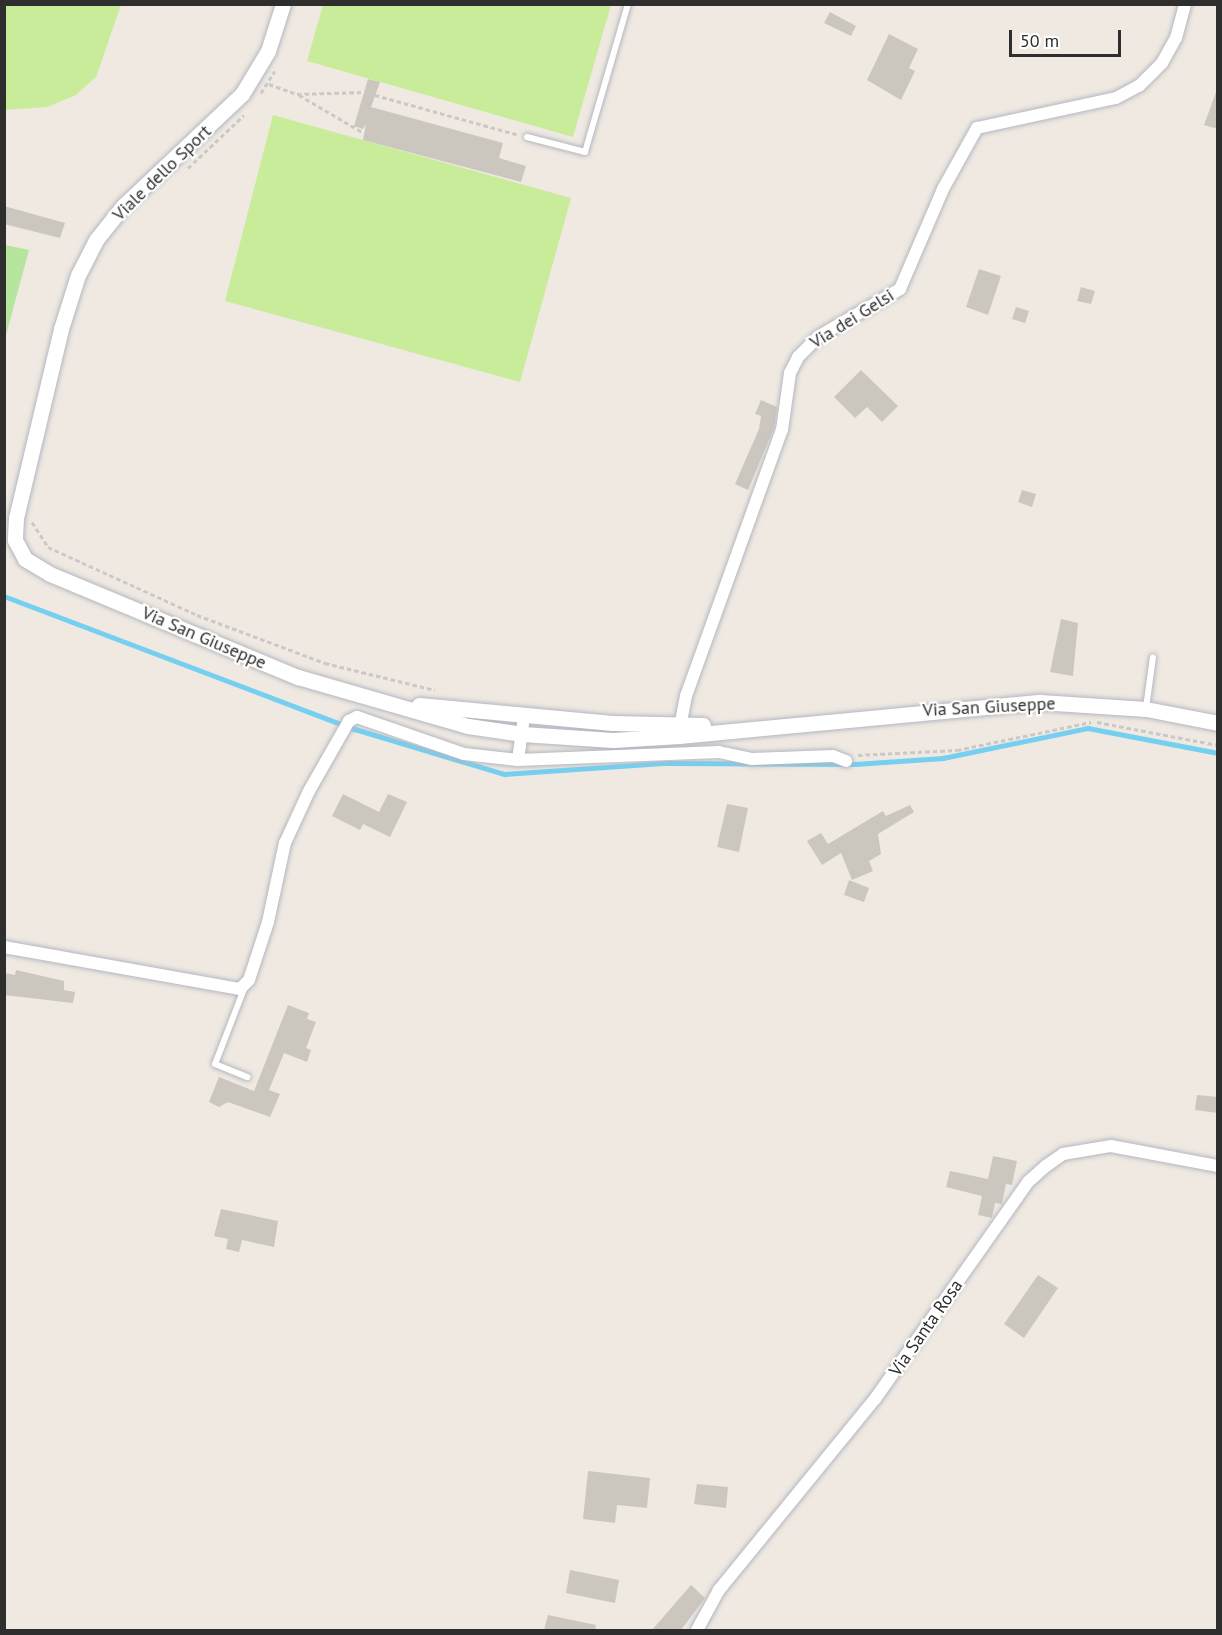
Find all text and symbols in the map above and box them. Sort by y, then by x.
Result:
scale bar [1012,18,1124,56]
text: 50 m [1020,29,1059,52]
street label: Viale dello Sport [108,121,216,225]
street label: Via dei Gelsi [806,285,898,353]
street label: Via San Giuseppe [139,602,269,674]
street label: Via San Giuseppe [922,693,1056,721]
street label: Via Santa Rosa [885,1276,967,1380]

